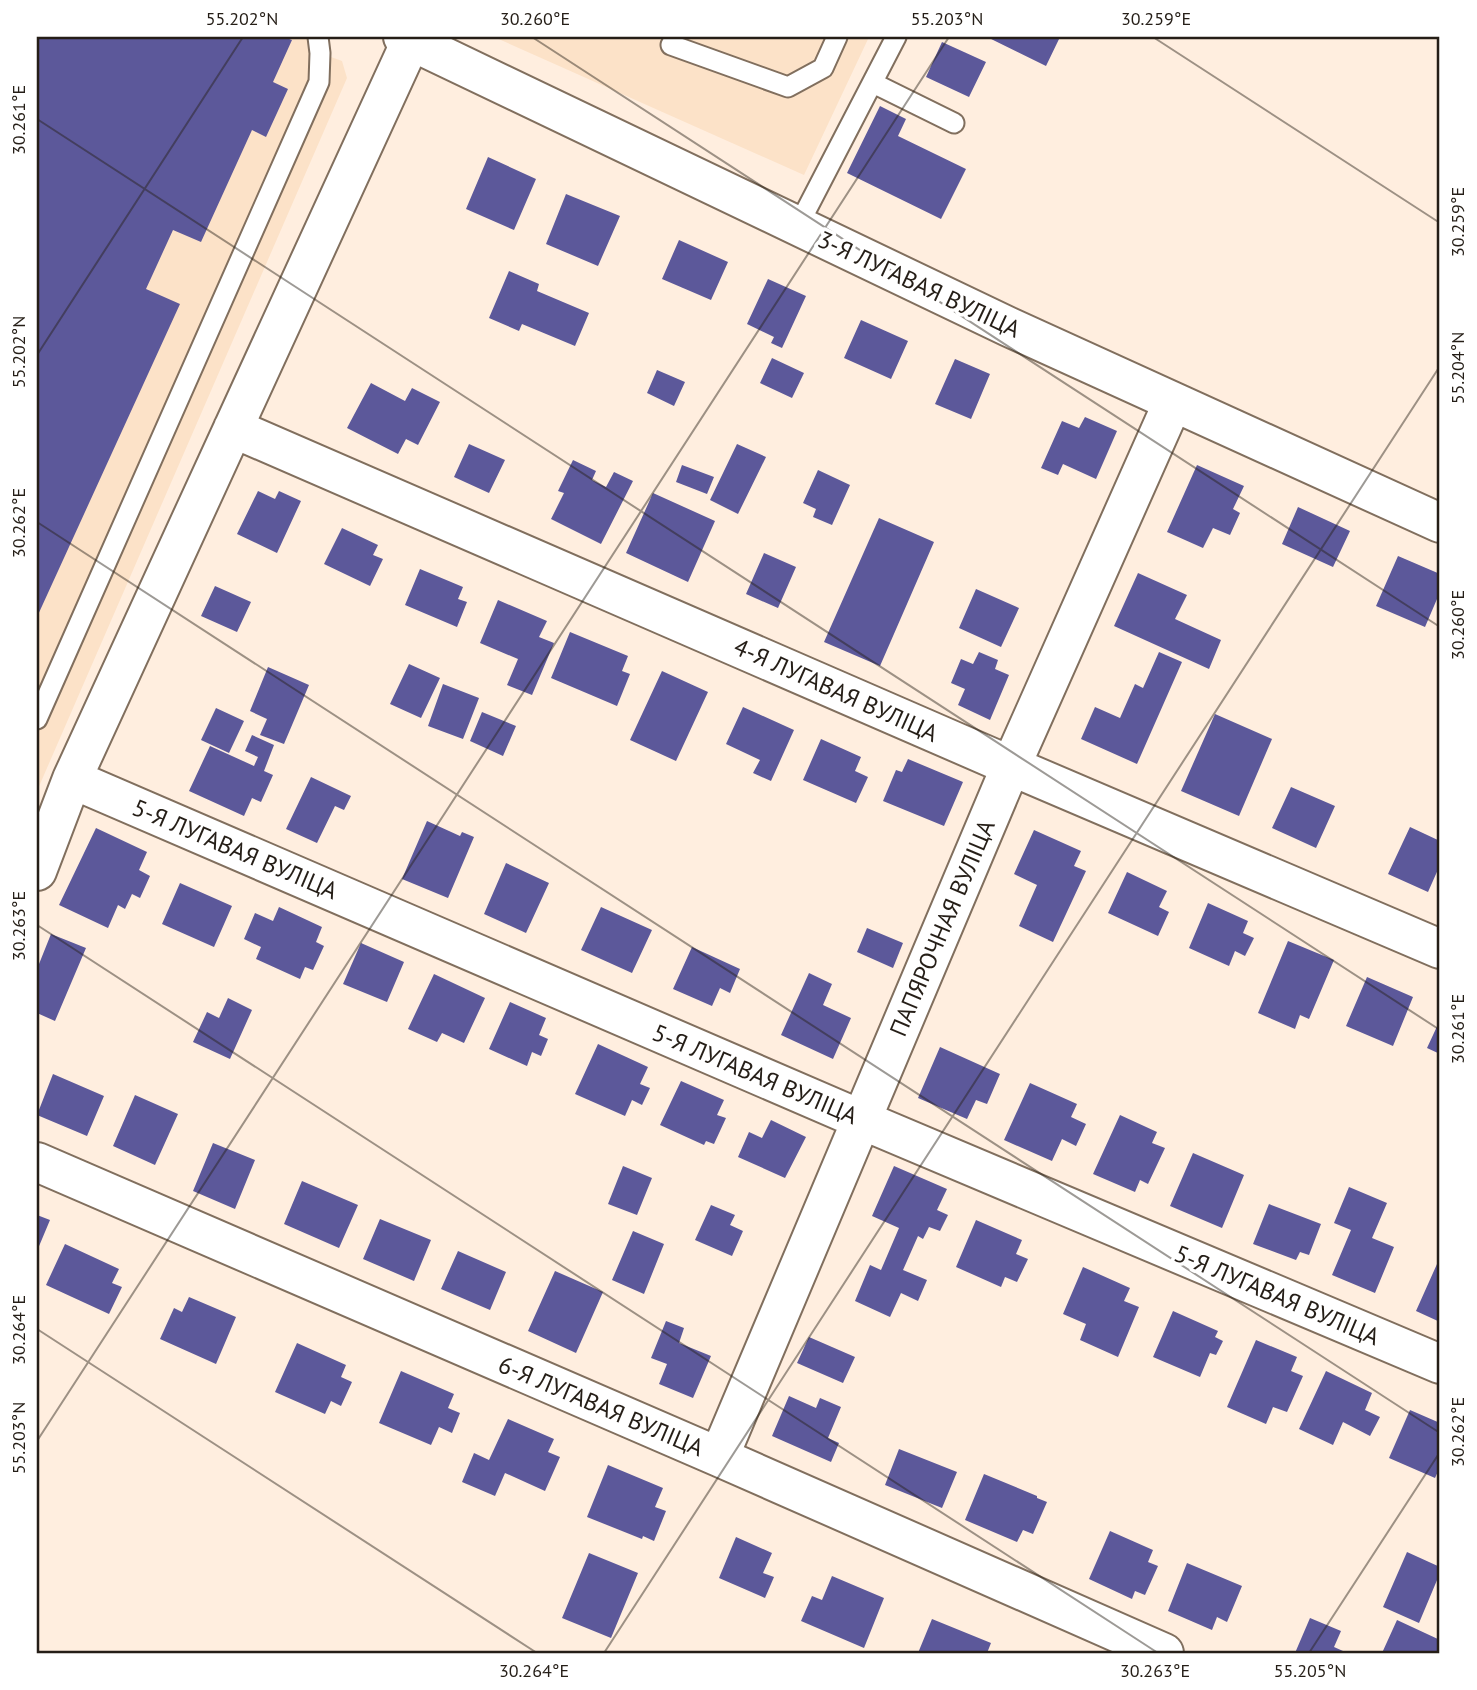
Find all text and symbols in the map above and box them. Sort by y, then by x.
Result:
text: 55.202°N [206,7,278,30]
text: 30.260°E [500,7,570,30]
text: 55.203°N [911,7,983,30]
text: 30.259°E [1121,7,1191,30]
text: 30.261°E [7,85,30,155]
text: 30.259°E [1446,187,1469,257]
street label: 3-Я ЛУГАВАЯ ВУЛІЦА [813,223,1025,345]
text: 55.202°N [7,316,30,388]
text: 55.204°N [1446,332,1469,404]
text: 30.262°E [7,488,30,558]
text: 30.260°E [1446,590,1469,660]
street label: 4-Я ЛУГАВАЯ ВУЛІЦА [729,631,943,749]
street label: 5-Я ЛУГАВАЯ ВУЛІЦА [128,792,342,906]
street label: ПАПЯРОЧНАЯ ВУЛІЦА [882,815,1002,1041]
text: 30.263°E [7,891,30,961]
text: 30.261°E [1446,994,1469,1064]
street label: 5-Я ЛУГАВАЯ ВУЛІЦА [648,1017,862,1131]
street label: 5-Я ЛУГАВАЯ ВУЛІЦА [1170,1238,1384,1352]
text: 30.264°E [7,1295,30,1365]
street label: 6-Я ЛУГАВАЯ ВУЛІЦА [494,1349,708,1463]
text: 30.262°E [1446,1397,1469,1467]
text: 55.203°N [7,1402,30,1474]
text: 30.264°E [499,1659,569,1682]
text: 30.263°E [1120,1659,1190,1682]
text: 55.205°N [1274,1659,1346,1682]

